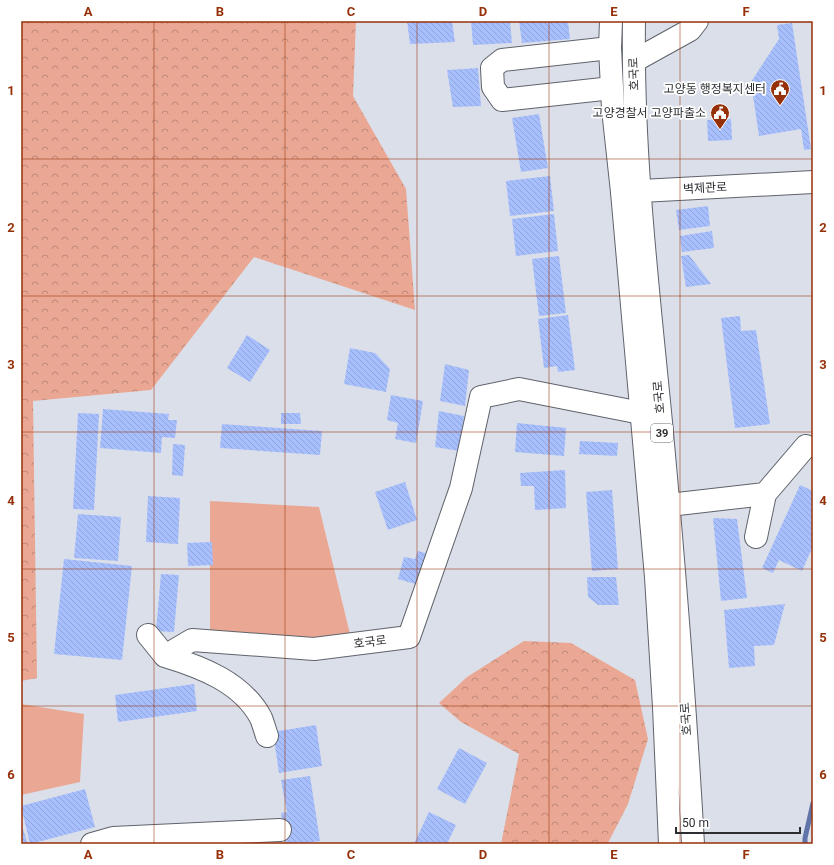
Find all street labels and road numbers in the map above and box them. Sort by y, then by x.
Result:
street label: 호국로 [626,57,642,91]
street label: 벽제관로 [683,180,727,196]
street label: 호국로 [651,380,667,414]
road number: 39 [651,424,673,442]
street label: 호국로 [353,633,387,651]
street label: 호국로 [678,702,694,736]

